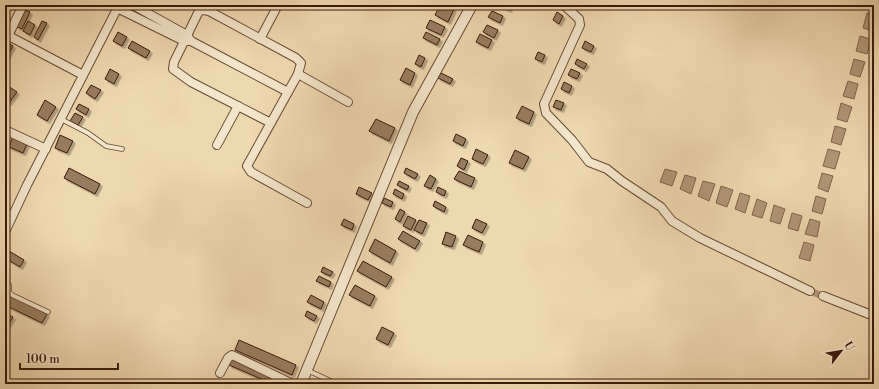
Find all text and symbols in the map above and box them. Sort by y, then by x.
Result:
north arrow [821,331,861,371]
text: U [841,339,857,354]
scale bar [20,345,118,371]
text: 100 m [26,352,60,367]

